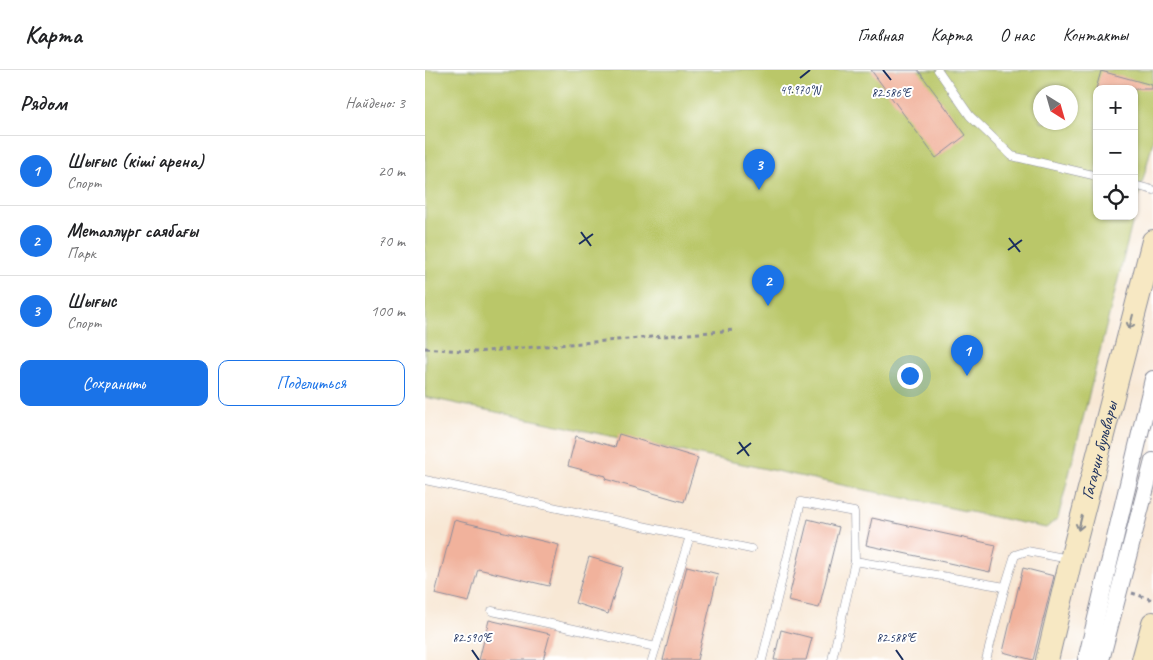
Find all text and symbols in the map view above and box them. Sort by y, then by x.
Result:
text: Карта [25,20,82,50]
text: Главная [858,24,903,46]
text: Карта [931,24,972,46]
text: О нас [1000,24,1035,46]
text: Контакты [1063,24,1128,46]
text: 49.970°N [780,82,822,98]
text: 82.586°E [871,85,912,101]
north arrow [1033,85,1078,130]
map controls [1093,85,1138,220]
button: + [1093,85,1138,130]
text: Рядом [20,90,67,116]
text: Найдено: 3 [345,93,405,113]
button: − [1093,130,1138,175]
text: Шығыс (кіші арена) [67,149,204,173]
pin: 3 [743,149,775,190]
text: 1 [32,161,40,181]
text: 20 m [378,161,405,181]
text: Спорт [67,173,102,193]
button: locate [1093,175,1138,220]
text: Металлург саябағы [67,219,198,243]
text: 2 [32,231,40,251]
text: 70 m [378,231,405,251]
text: Парк [67,243,96,263]
pin: 2 [752,265,784,306]
text: Шығыс [67,289,117,313]
text: 3 [32,301,40,321]
text: 100 m [371,301,405,321]
text: Спорт [67,313,102,333]
one-way arrow [1126,314,1136,330]
pin: 1 [951,335,983,376]
button: Сохранить [20,360,208,406]
button: Поделиться [218,360,405,406]
your location [897,363,923,389]
street label: Гагарин бульвары [1076,398,1123,502]
one-way arrow [1075,514,1084,530]
text: 82.590°E [452,630,493,646]
text: 82.588°E [876,630,917,646]

